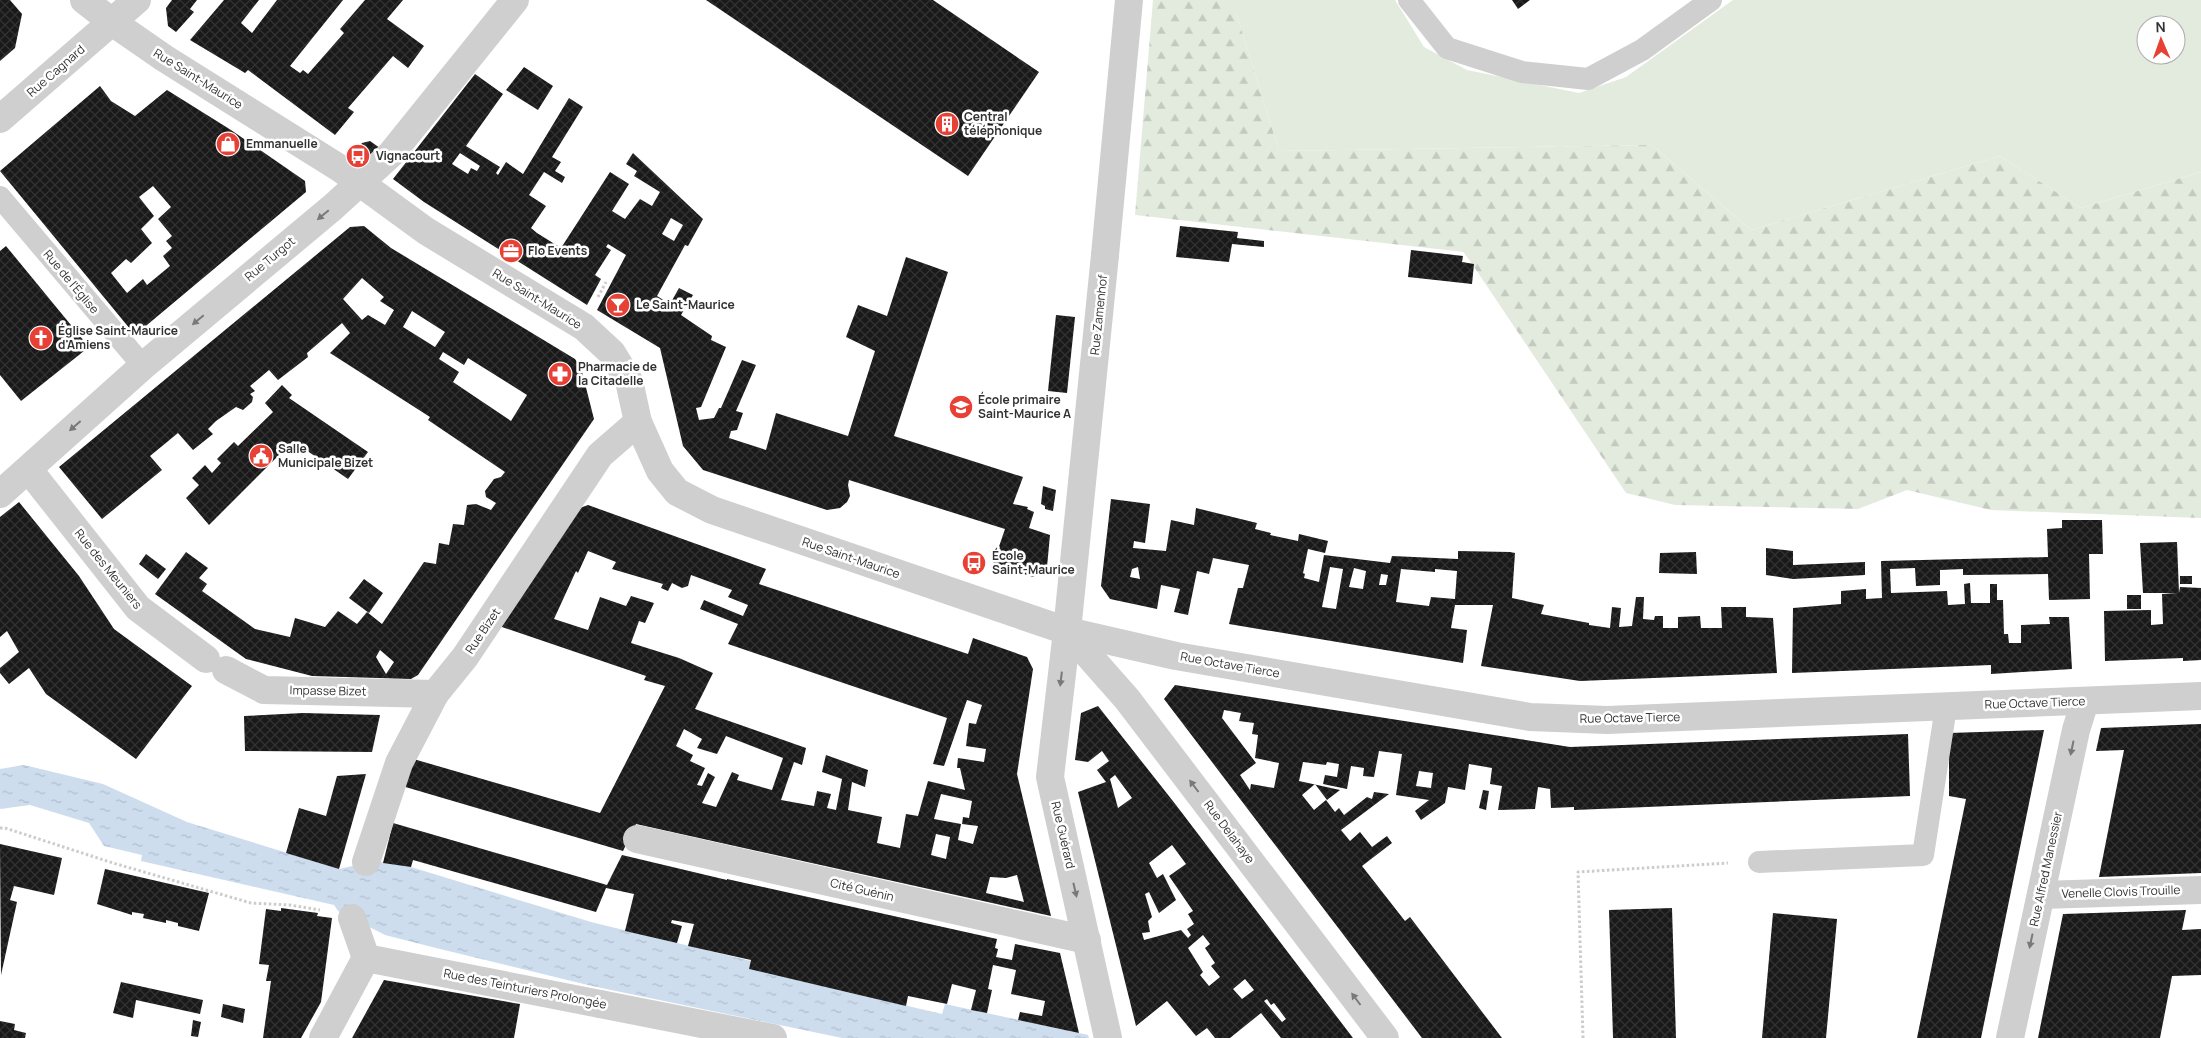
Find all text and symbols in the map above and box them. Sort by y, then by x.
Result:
north arrow [2136,15,2186,65]
text: N [2155,17,2166,36]
street label: Rue Cagnard [23,41,88,101]
street label: Rue Saint-Maurice [150,44,246,113]
place label: Central téléphonique [964,108,1042,139]
building icon: Central téléphonique [934,111,960,137]
shop icon: Emmanuelle [215,131,241,157]
place label: Emmanuelle [246,135,318,152]
bus stop icon: Vignacourt [345,143,371,169]
place label: Vignacourt [376,147,440,164]
one-way arrow [317,210,330,221]
street label: Rue Turgot [241,232,299,285]
office icon: Flo Events [498,238,524,264]
place label: Flo Events [528,242,588,259]
street label: Rue de l'Église [40,246,103,317]
street label: Rue Saint-Maurice [489,264,585,333]
street label: Rue Zamenhof [1086,273,1111,356]
bar icon: Le Saint-Maurice [605,292,631,318]
place label: Le Saint-Maurice [636,296,735,313]
one-way arrow [192,314,205,325]
place label: Église Saint-Maurice d'Amiens [58,322,178,353]
church icon: Église Saint-Maurice d'Amiens [28,325,54,351]
place label: Pharmacie de la Citadelle [578,358,657,389]
pharmacy icon: Pharmacie de la Citadelle [547,361,573,387]
place label: École primaire Saint-Maurice A [978,391,1071,422]
school or university icon: École primaire Saint-Maurice A [948,394,974,420]
one-way arrow [69,420,82,431]
place label: Salle Municipale Bizet [278,440,373,471]
public building icon: Salle Municipale Bizet [248,443,274,469]
street label: Rue des Meuniers [71,525,146,612]
street label: Rue Saint-Maurice [800,533,902,582]
place label: École Saint-Maurice [992,547,1075,578]
bus stop icon: École Saint-Maurice [961,550,987,576]
street label: Rue Bizet [461,604,504,657]
street label: Rue Octave Tierce [1179,647,1281,682]
one-way arrow [1057,671,1065,687]
street label: Impasse Bizet [290,681,367,700]
street label: Rue Octave Tierce [1984,692,2086,713]
street label: Rue Octave Tierce [1580,708,1680,727]
one-way arrow [2068,741,2076,757]
one-way arrow [1189,779,1199,793]
street label: Rue Delahaye [1200,797,1259,867]
street label: Rue Guérard [1047,799,1080,870]
street label: Rue Alfred Manessier [2025,809,2066,928]
street label: Cité Guénin [828,874,896,905]
street label: Venelle Clovis Trouille [2061,881,2181,902]
one-way arrow [1071,883,1079,898]
one-way arrow [2027,934,2035,949]
street label: Rue des Teinturiers Prolongée [442,964,608,1013]
one-way arrow [1350,993,1361,1006]

